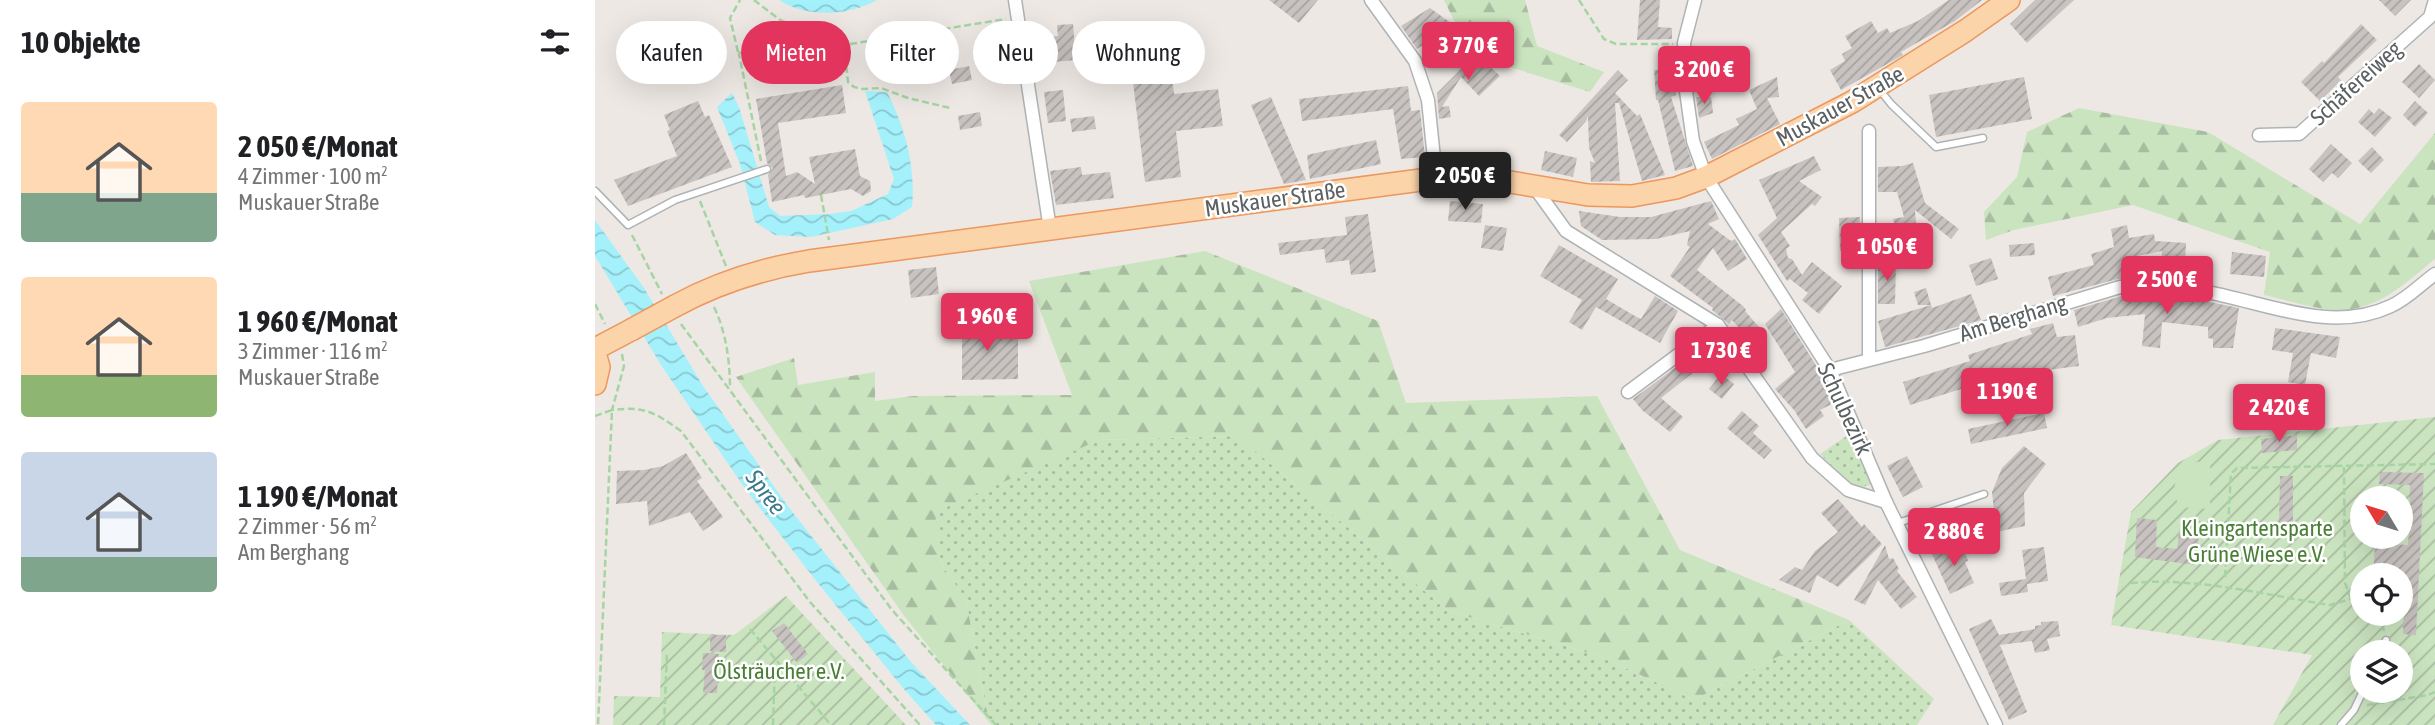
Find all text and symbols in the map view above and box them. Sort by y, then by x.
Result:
chip: Kaufen [616,21,727,84]
chip: Mieten [741,21,851,84]
chip: Filter [865,21,959,84]
chip: Neu [973,21,1058,84]
chip: Wohnung [1072,21,1205,84]
pin: 3 770 € [1403,22,1533,82]
icon: filters [536,23,574,61]
text: 10 Objekte [21,25,141,59]
text: 3 770 € [1438,32,1498,58]
street label: Schäfereiweg [2305,35,2407,131]
pin: 3 200 € [1639,46,1769,106]
text: 3 200 € [1674,56,1734,82]
street label: Muskauer Straße [1772,60,1908,152]
text: 2 050 €/Monat [238,129,398,163]
icon: home [77,130,161,214]
pin: 2 050 € [1400,152,1530,212]
text: 2 050 € [1435,162,1495,188]
text: 4 Zimmer · 100 m² [238,163,388,189]
street label: Muskauer Straße [1203,176,1347,222]
text: Muskauer Straße [238,189,380,215]
pin: 1 050 € [1822,224,1952,283]
text: 1 050 € [1857,233,1917,259]
pin: 2 500 € [2102,256,2232,316]
text: 2 500 € [2137,266,2197,292]
street label: Am Berghang [1956,289,2070,347]
pin: 1 960 € [922,294,1052,353]
text: 1 960 € [957,303,1017,329]
text: 1 960 €/Monat [238,304,398,338]
icon: home [77,305,161,389]
pin: 1 730 € [1656,328,1786,387]
text: 1 730 € [1691,337,1751,363]
text: 3 Zimmer · 116 m² [238,338,388,364]
street label: Schulbezirk [1812,359,1878,459]
text: Muskauer Straße [238,364,380,390]
pin: 1 190 € [1942,368,2072,428]
text: 1 190 € [1977,378,2037,404]
pin: 2 420 € [2214,384,2344,444]
text: 2 420 € [2249,394,2309,420]
water label: Spree [740,463,792,520]
text: 1 190 €/Monat [238,479,398,513]
icon: home [77,480,161,564]
north arrow [2350,486,2413,550]
map controls [2350,486,2413,703]
pin: 2 880 € [1889,508,2019,568]
text: 2 Zimmer · 56 m² [238,513,377,539]
park label: Kleingartensparte Grüne Wiese e.V. [2181,515,2333,567]
text: 2 880 € [1924,518,1984,544]
text: Am Berghang [238,539,349,565]
button: locate [2350,563,2413,626]
button: layers [2350,640,2413,703]
park label: Ölsträucher e.V. [713,658,845,684]

